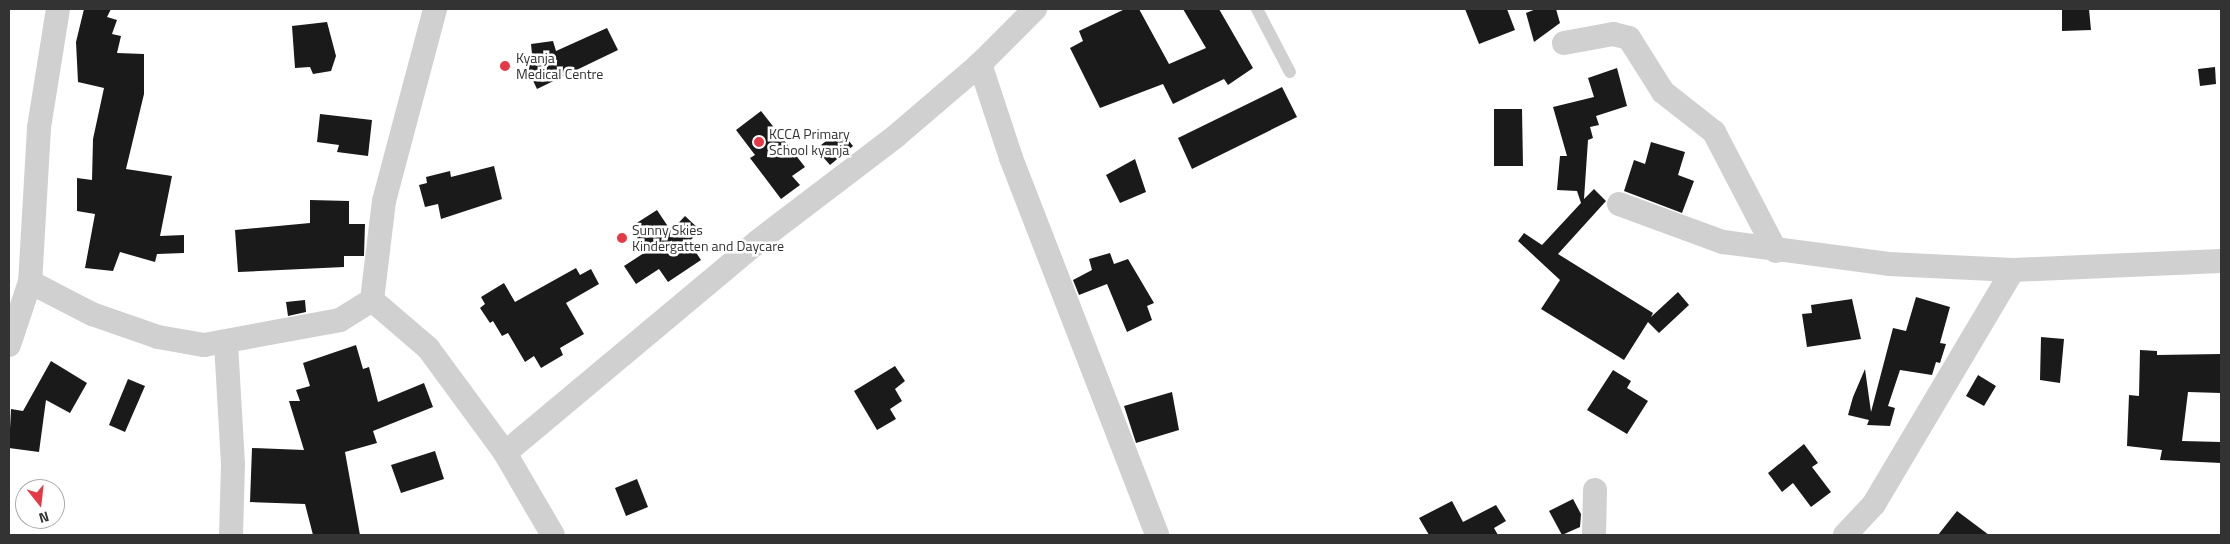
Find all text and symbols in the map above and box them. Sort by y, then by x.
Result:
place label: Kyanja Medical Centre [516,50,603,82]
marker: Kyanja Medical Centre [498,59,512,73]
place label: KCCA Primary School kyanja [769,126,850,158]
marker: KCCA Primary School kyanja [753,136,765,148]
place label: Sunny Skies Kindergatten and Daycare [632,222,784,254]
marker: Sunny Skies Kindergatten and Daycare [616,232,628,244]
north arrow [15,479,65,529]
text: N [36,507,52,529]

